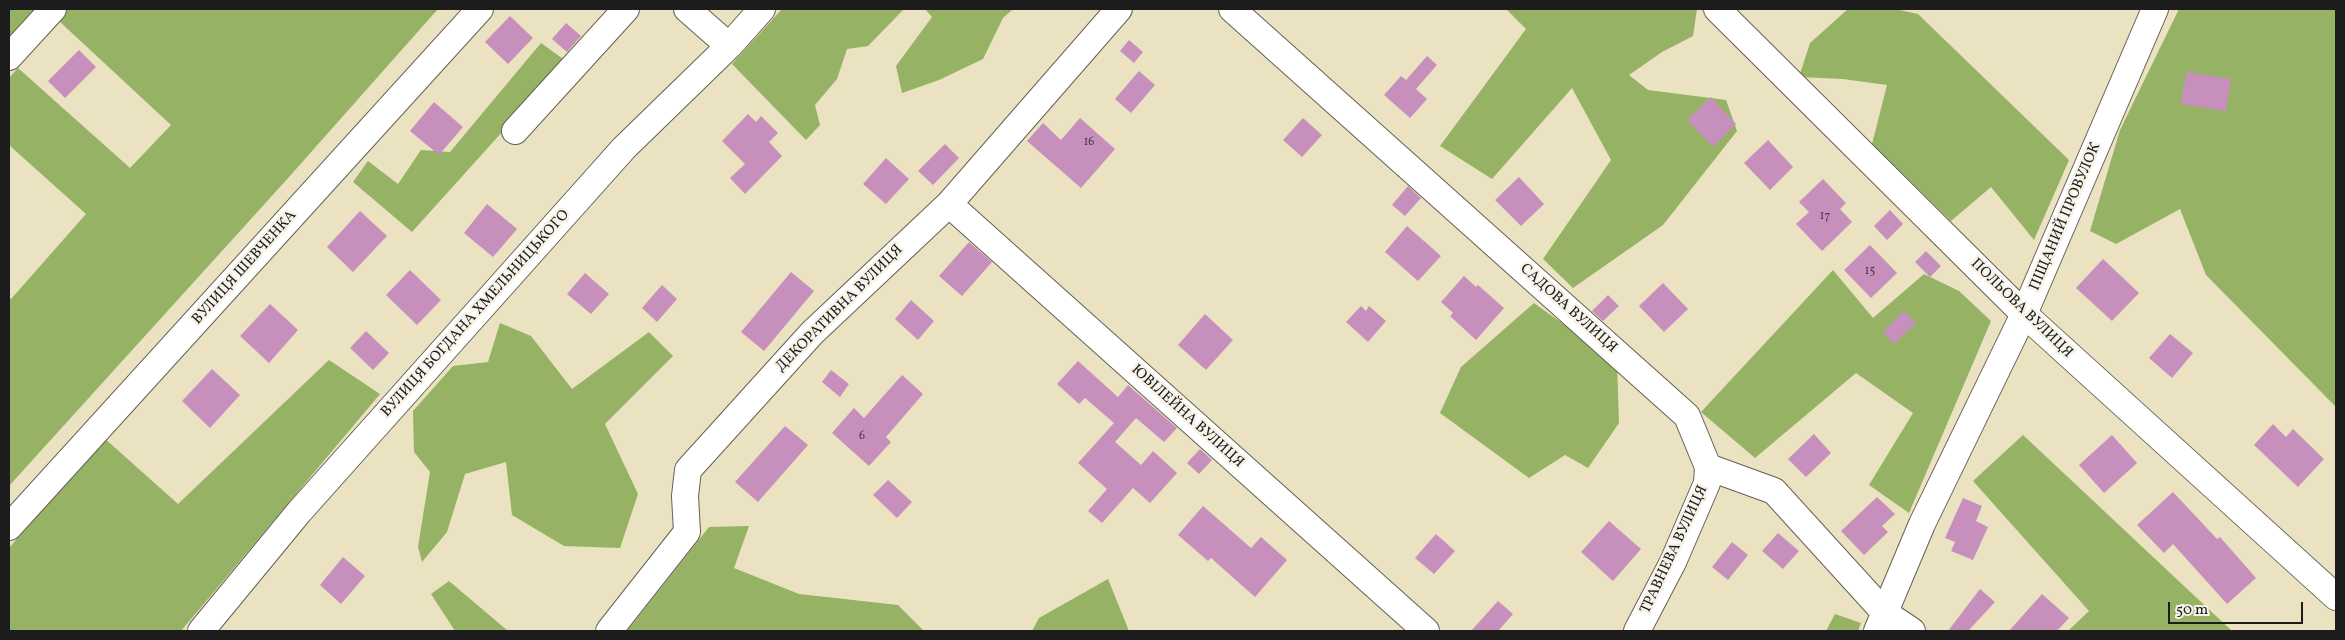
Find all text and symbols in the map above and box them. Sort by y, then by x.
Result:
house number: 16 [1084,136,1094,150]
street label: ПІЩАНИЙ ПРОВУЛОК [2027,140,2105,294]
street label: ВУЛИЦЯ ШЕВЧЕНКА [189,207,301,329]
street label: ВУЛИЦЯ БОГДАНА ХМЕЛЬНИЦЬКОГО [378,207,574,421]
house number: 17 [1820,210,1830,224]
street label: ДЕКОРАТИВНА ВУЛИЦЯ [773,242,907,376]
street label: ПОЛЬОВА ВУЛИЦЯ [1966,256,2076,362]
street label: САДОВА ВУЛИЦЯ [1516,261,1620,357]
house number: 15 [1865,265,1875,279]
street label: ЮВІЛЕЙНА ВУЛИЦЯ [1127,362,1247,472]
house number: 6 [859,430,865,444]
street label: ТРАВНЕВА ВУЛИЦЯ [1637,483,1713,617]
scale bar [2170,592,2305,624]
text: 50 m [2176,600,2208,621]

